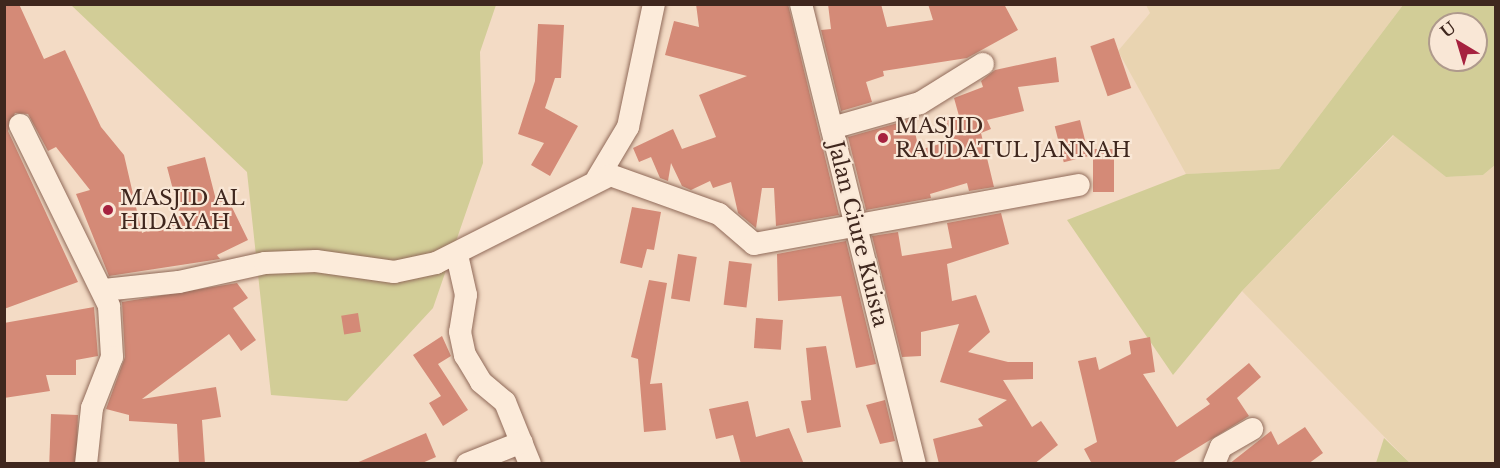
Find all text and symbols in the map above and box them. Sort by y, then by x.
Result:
north arrow [1428,12,1488,72]
text: U [1436,17,1460,42]
place label: MASJID RAUDATUL JANNAH [895,113,1131,163]
marker: MASJID RAUDATUL JANNAH [876,131,890,145]
street label: Jalan Ciure Kuista [823,139,893,329]
place label: MASJID AL HIDAYAH [120,185,246,235]
marker: MASJID AL HIDAYAH [101,203,115,217]

